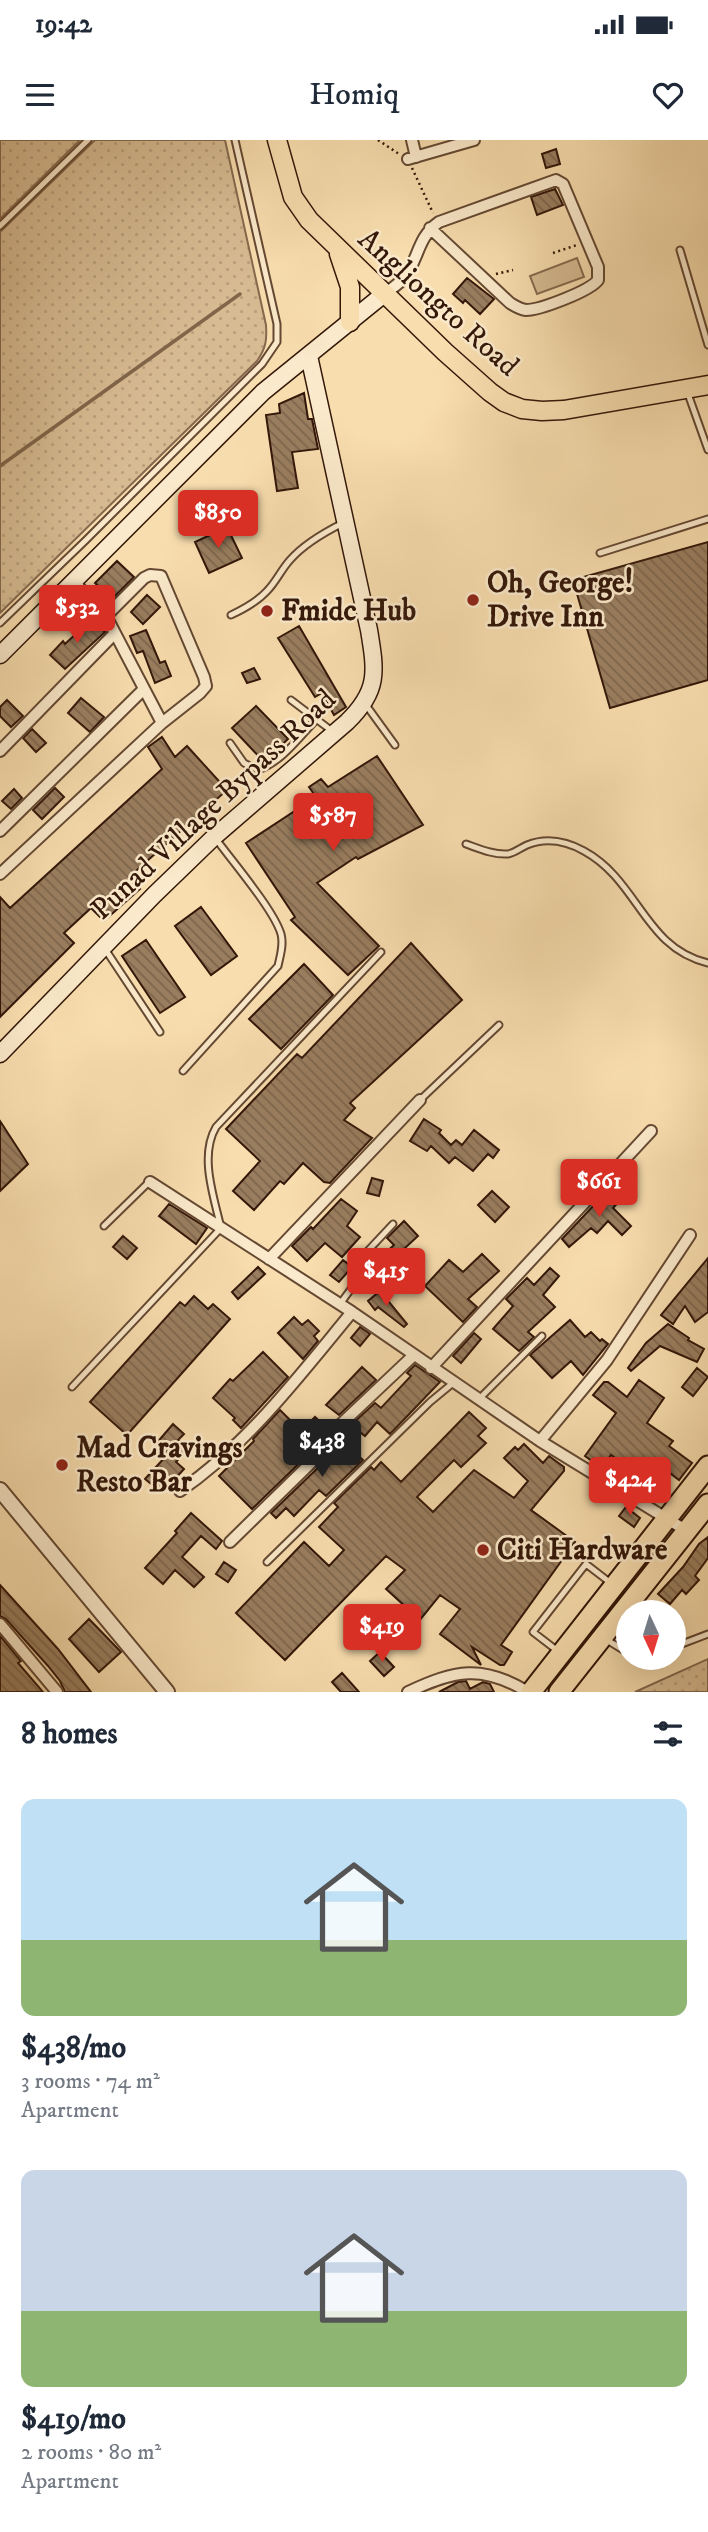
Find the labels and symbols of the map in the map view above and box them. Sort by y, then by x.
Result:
street label: Angliongto Road [350,221,526,385]
pin: $850 [177,490,259,550]
place label: Oh, George! Drive Inn [487,565,633,636]
pin: $532 [36,586,118,645]
marker: Oh, George! Drive Inn [465,592,481,608]
place label: Fmidc Hub [281,593,416,630]
marker: Fmidc Hub [259,603,275,619]
street label: Punad Village Bypass Road [84,682,344,928]
pin: $587 [292,794,374,853]
pin: $661 [558,1160,640,1219]
pin: $415 [345,1248,427,1308]
pin: $438 [281,1420,363,1479]
place label: Mad Cravings Resto Bar [76,1430,242,1501]
marker: Mad Cravings Resto Bar [54,1457,70,1473]
pin: $424 [589,1458,671,1517]
place label: Citi Hardware [497,1532,668,1569]
marker: Citi Hardware [475,1542,491,1558]
north arrow [616,1600,686,1670]
pin: $419 [341,1604,423,1664]

